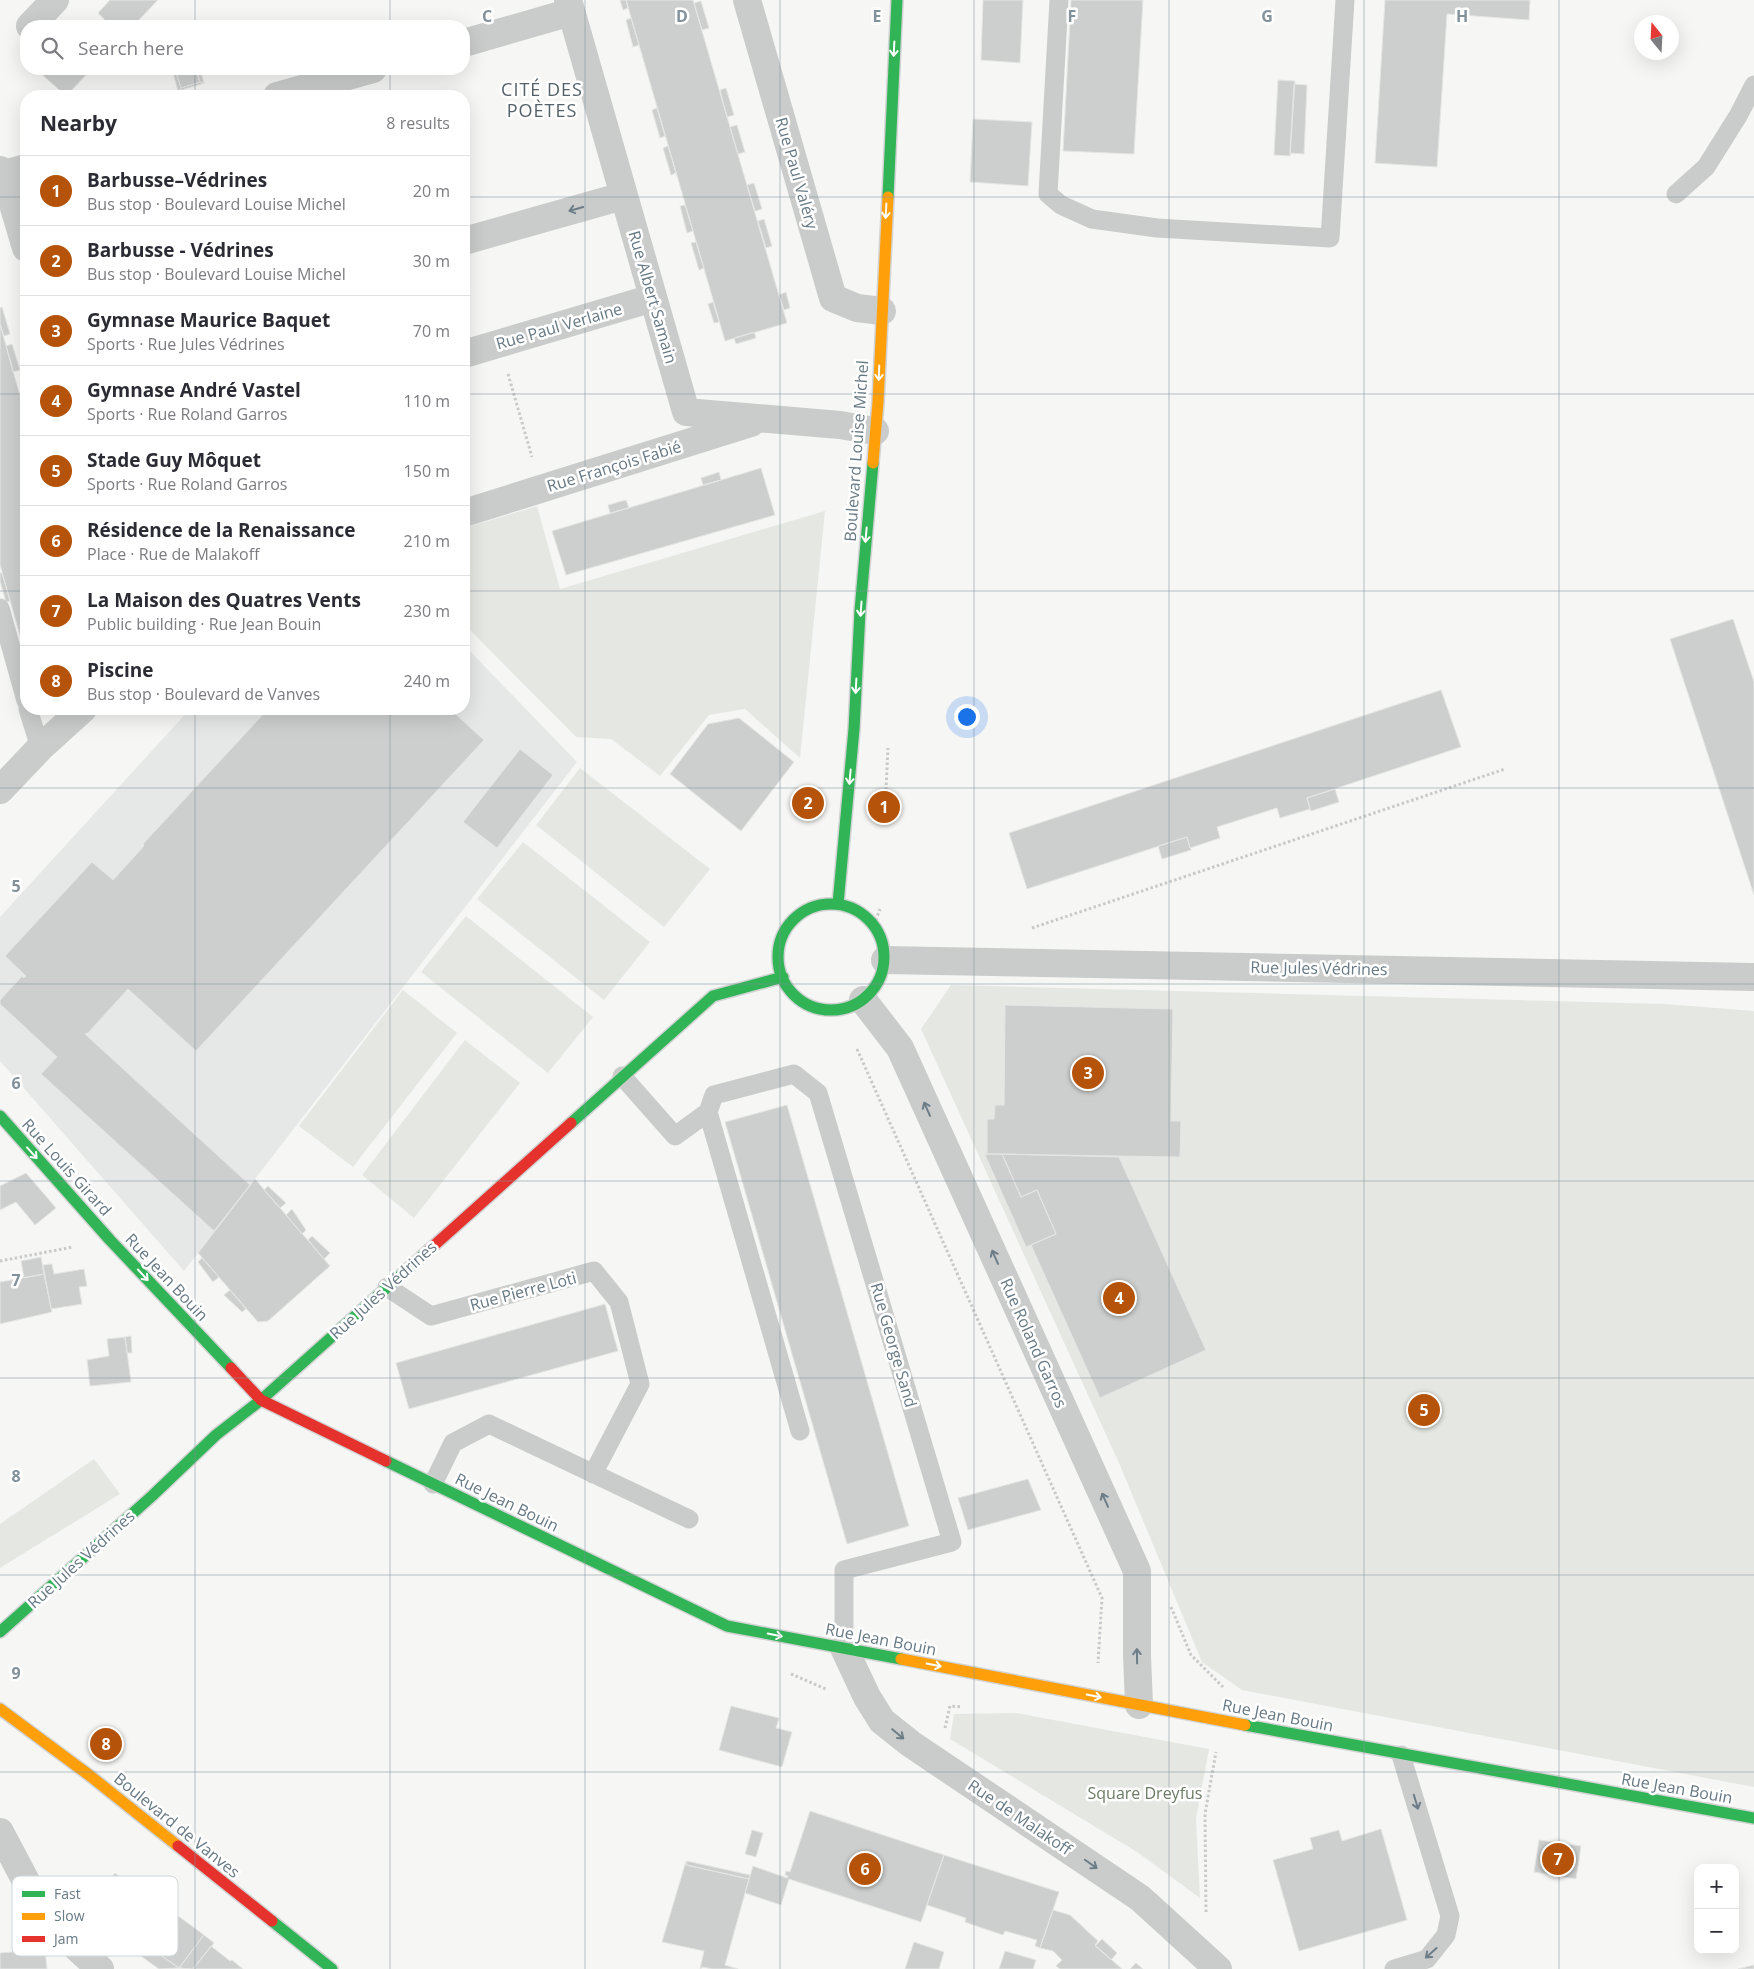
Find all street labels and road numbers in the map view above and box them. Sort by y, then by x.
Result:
street label: Rue Paul Valéry [771,115,824,232]
street label: Rue Albert Samain [623,228,683,366]
street label: Rue Paul Verlaine [493,297,625,355]
street label: Boulevard Louise Michel [839,360,873,542]
street label: Rue François Fabié [544,435,684,497]
street label: Rue Jules Védrines [1250,956,1388,980]
street label: Rue Louis Girard [17,1114,117,1220]
street label: Rue Jean Bouin [121,1228,213,1326]
street label: Rue Jules Védrines [325,1236,441,1344]
street label: Rue Pierre Loti [467,1266,579,1316]
street label: Rue Roland Garros [996,1275,1072,1411]
street label: Rue George Sand [866,1280,922,1410]
street label: Rue Jean Bouin [452,1467,562,1537]
street label: Rue Jules Védrines [23,1505,139,1613]
street label: Rue Jean Bouin [824,1617,938,1661]
street label: Rue Jean Bouin [1221,1693,1335,1737]
street label: Boulevard de Vanves [109,1767,245,1883]
street label: Rue Jean Bouin [1620,1767,1734,1809]
street label: Rue de Malakoff [964,1774,1077,1861]

